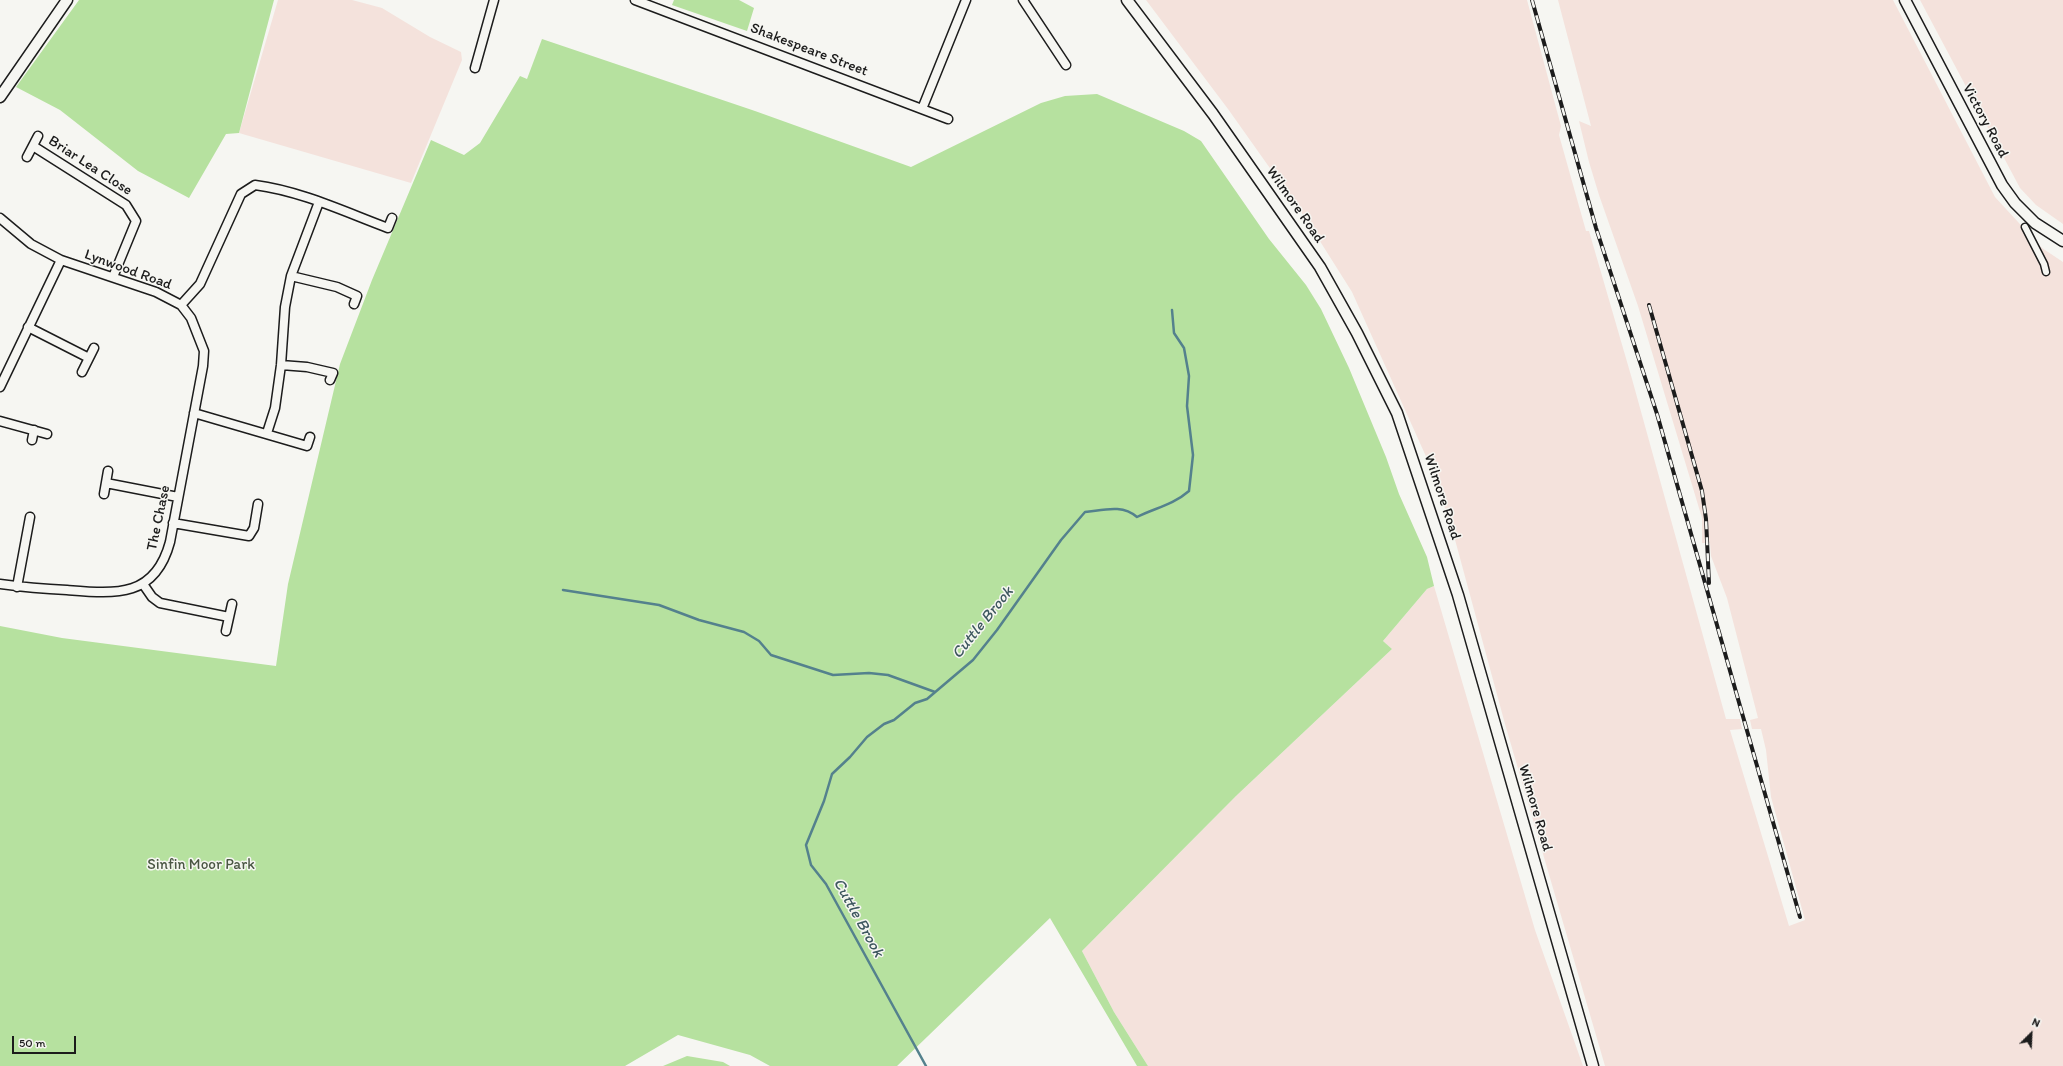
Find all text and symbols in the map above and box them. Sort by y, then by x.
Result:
street label: Shakespeare Street [748,19,870,81]
street label: Victory Road [1958,81,2012,161]
street label: Briar Lea Close [45,132,135,200]
street label: Wilmore Road [1262,163,1328,247]
street label: Lynwood Road [82,246,174,294]
street label: Wilmore Road [1420,452,1464,542]
street label: The Chase [143,484,175,552]
water label: Cuttle Brook [948,583,1018,663]
street label: Wilmore Road [1514,763,1556,853]
park label: Sinfin Moor Park [147,856,255,874]
water label: Cuttle Brook [828,875,888,961]
north arrow [2011,1014,2051,1054]
text: N [2030,1015,2042,1030]
scale bar [14,1028,78,1054]
text: 50 m [19,1036,45,1050]

